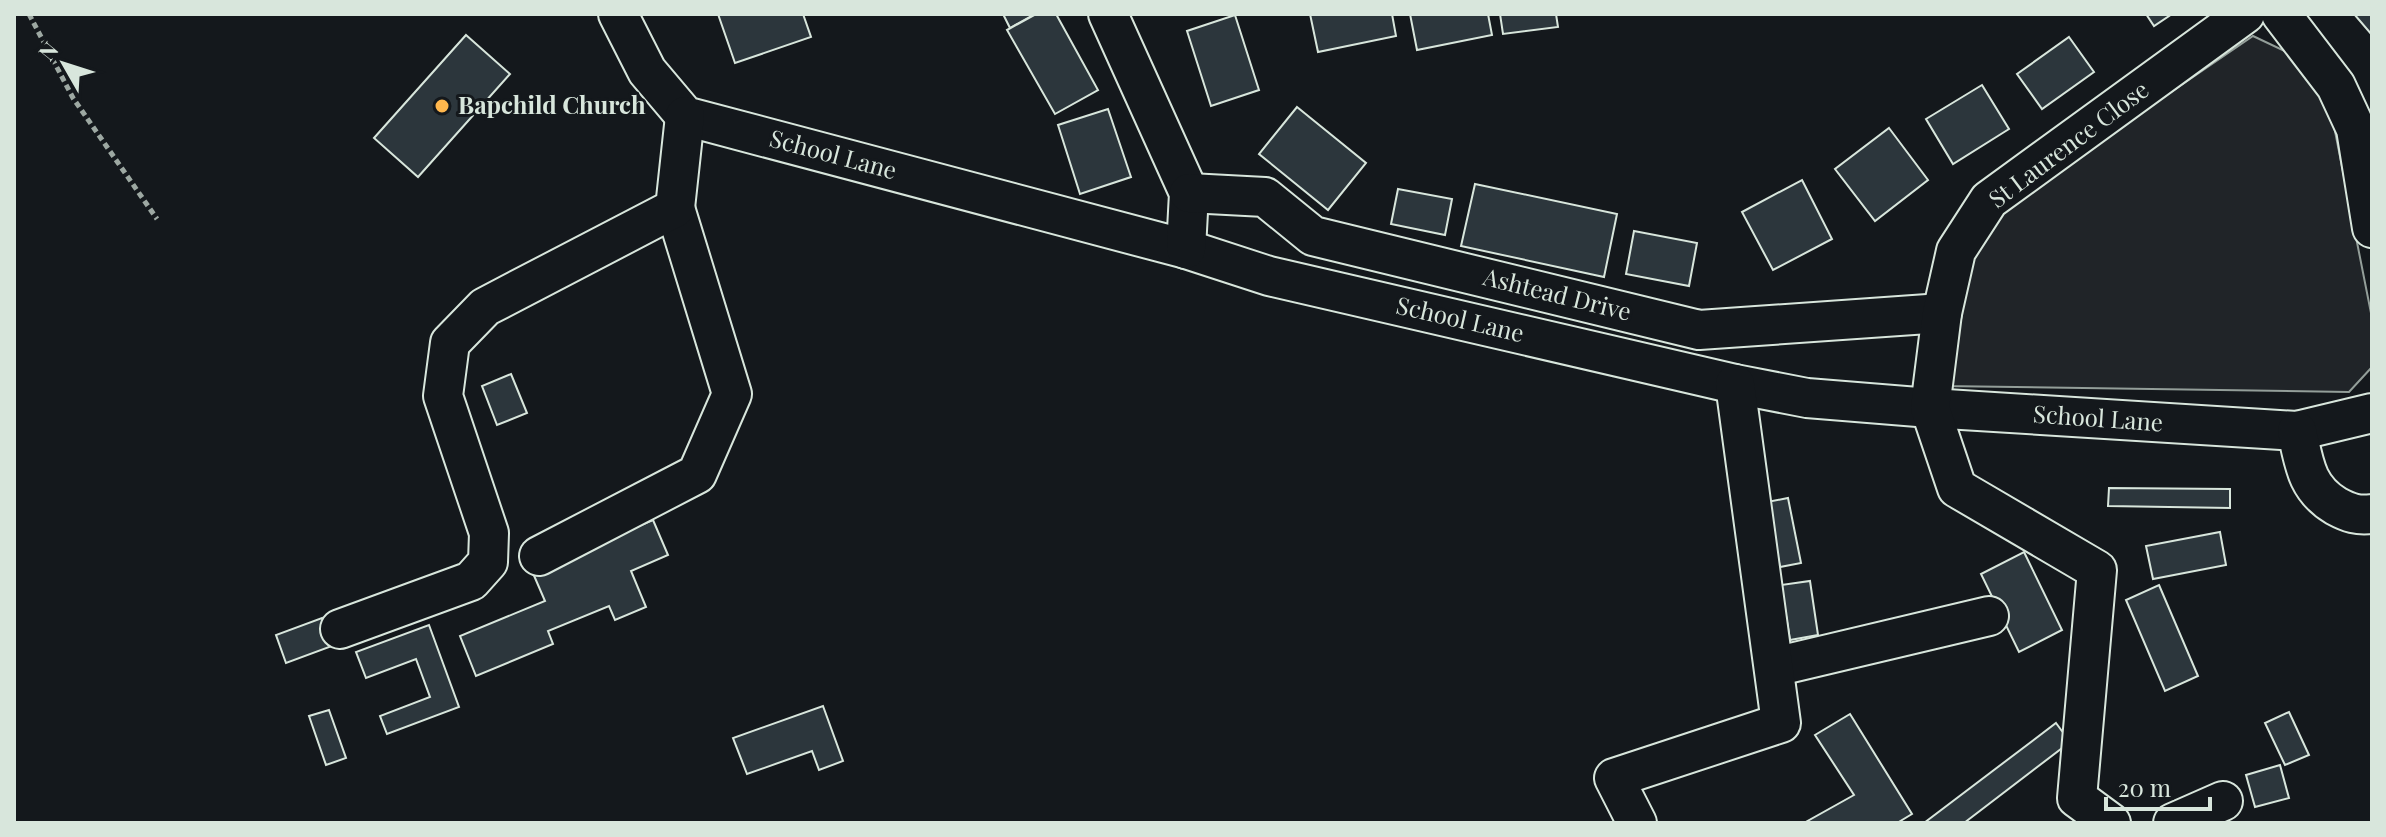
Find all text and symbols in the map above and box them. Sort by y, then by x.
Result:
north arrow [24,24,104,104]
text: N [31,35,64,66]
street label: St Laurence Close [1981,73,2154,214]
place label: Bapchild Church [458,88,646,120]
marker: Bapchild Church [433,97,451,115]
street label: School Lane [767,121,901,185]
street label: Ashtead Drive [1479,259,1635,327]
street label: School Lane [1393,288,1527,348]
street label: School Lane [2032,397,2164,438]
scale bar [2106,761,2210,811]
text: 20 m [2118,771,2171,803]

